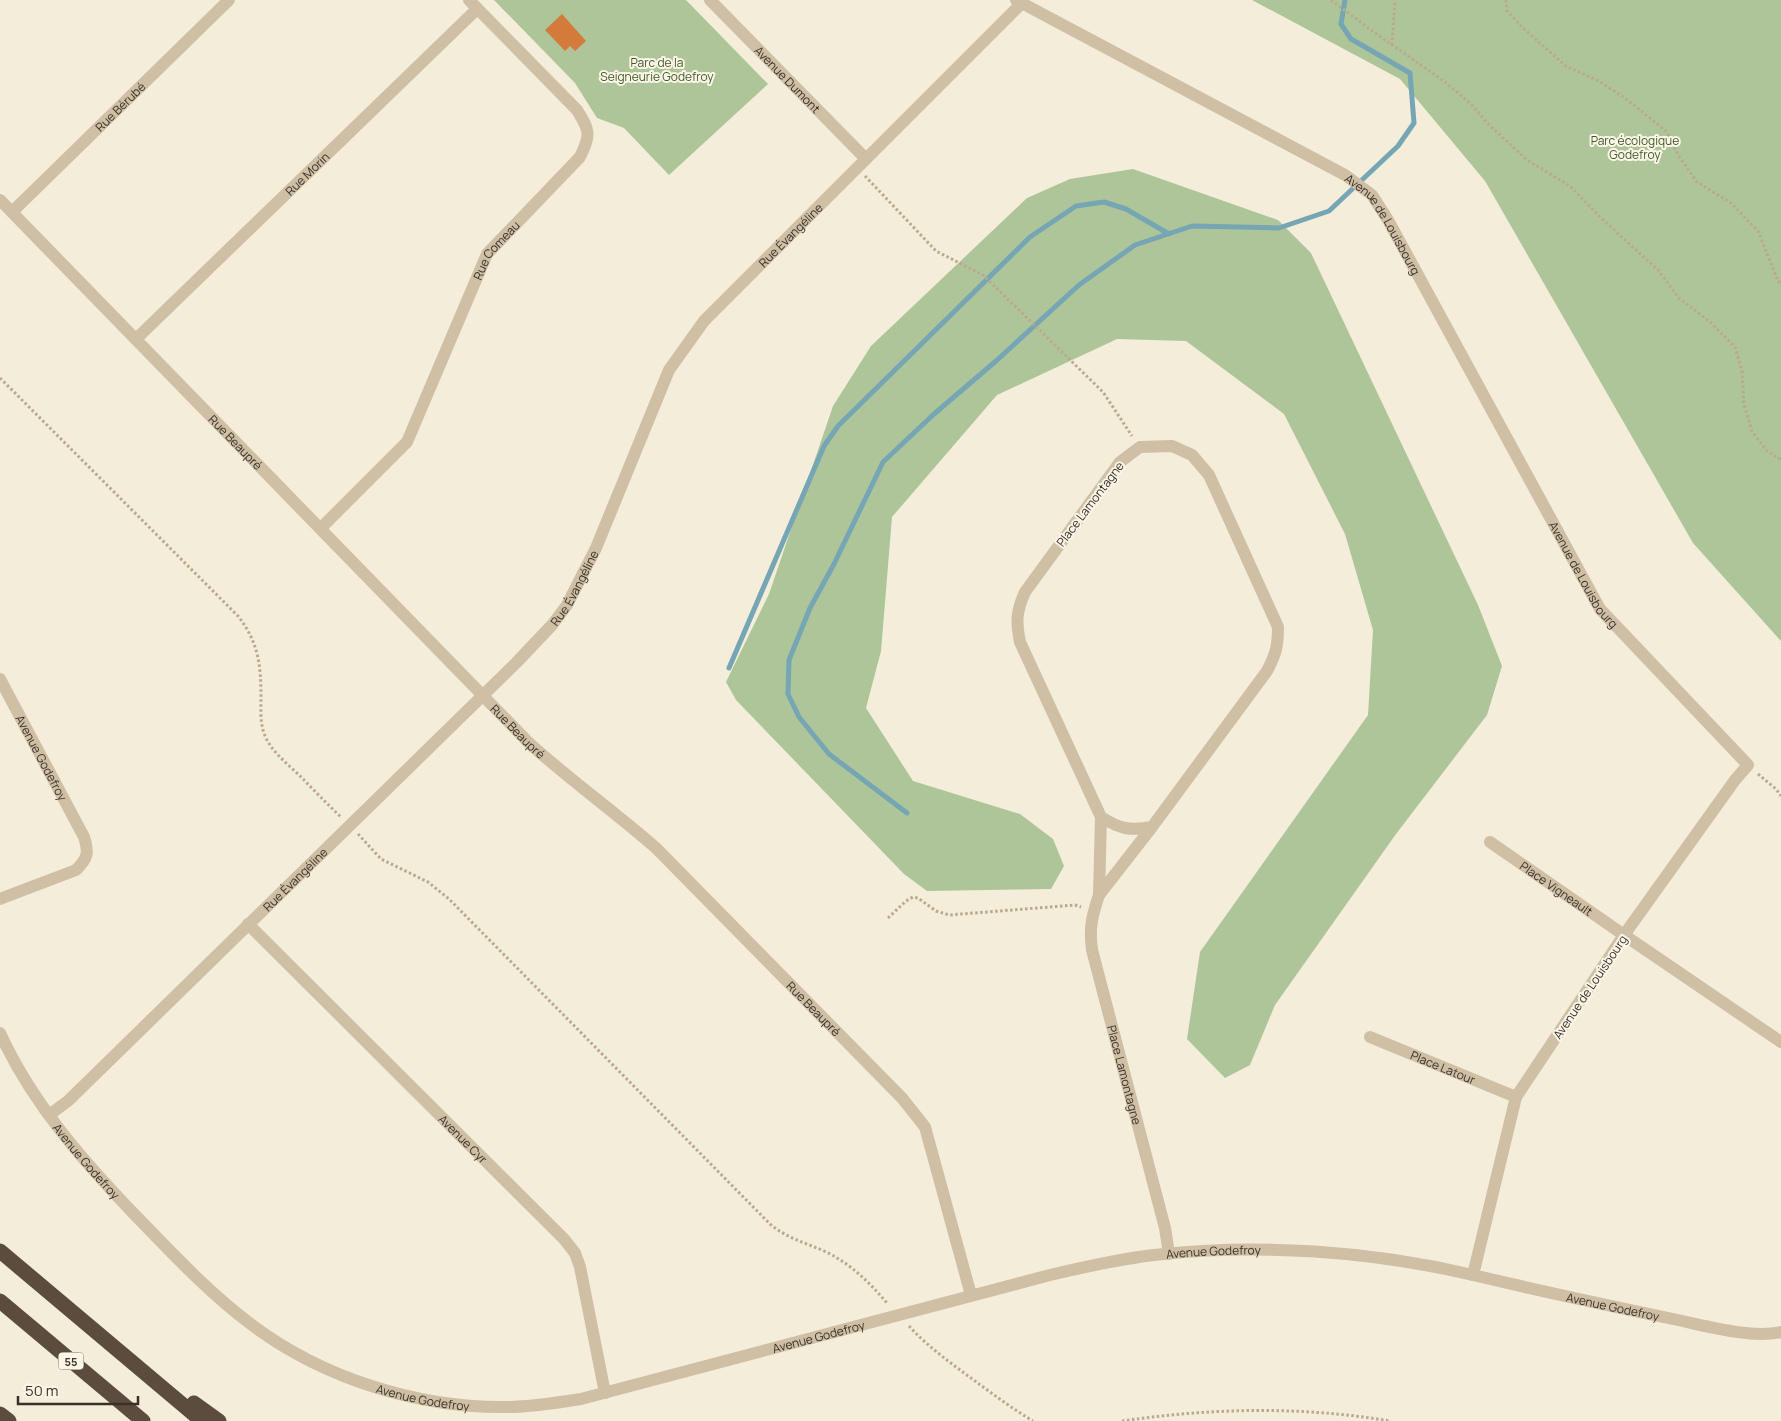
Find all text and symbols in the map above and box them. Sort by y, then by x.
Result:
street label: Avenue Dumont [751,42,825,117]
park label: Parc de la Seigneurie Godefroy [600,54,714,85]
street label: Rue Bérubé [91,78,149,135]
park label: Parc écologique Godefroy [1591,132,1679,163]
street label: Rue Morin [281,148,333,199]
street label: Avenue de Louisbourg [1342,170,1425,278]
street label: Rue Évangéline [754,199,826,271]
street label: Rue Comeau [468,217,523,282]
street label: Rue Beaupré [205,411,267,473]
street label: Place Lamontagne [1052,458,1128,550]
street label: Avenue de Louisbourg [1545,518,1622,632]
street label: Rue Évangéline [546,547,602,629]
street label: Rue Beaupré [487,700,549,762]
street label: Avenue Godefroy [12,712,72,804]
street label: Rue Évangéline [259,844,331,915]
street label: Place Vigneault [1517,857,1596,920]
street label: Avenue de Louisbourg [1549,932,1631,1042]
street label: Rue Beaupré [783,977,845,1040]
street label: Place Lamontagne [1104,1023,1146,1126]
street label: Place Latour [1408,1046,1479,1088]
street label: Avenue Cyr [435,1110,492,1167]
street label: Avenue Godefroy [49,1119,124,1203]
street label: Avenue Godefroy [1165,1241,1261,1262]
street label: Avenue Godefroy [1565,1288,1662,1325]
street label: Avenue Godefroy [770,1316,867,1357]
road number: 55 [58,1352,84,1370]
scale bar [18,1374,138,1406]
street label: Avenue Godefroy [374,1379,471,1414]
text: 50 m [25,1380,59,1401]

